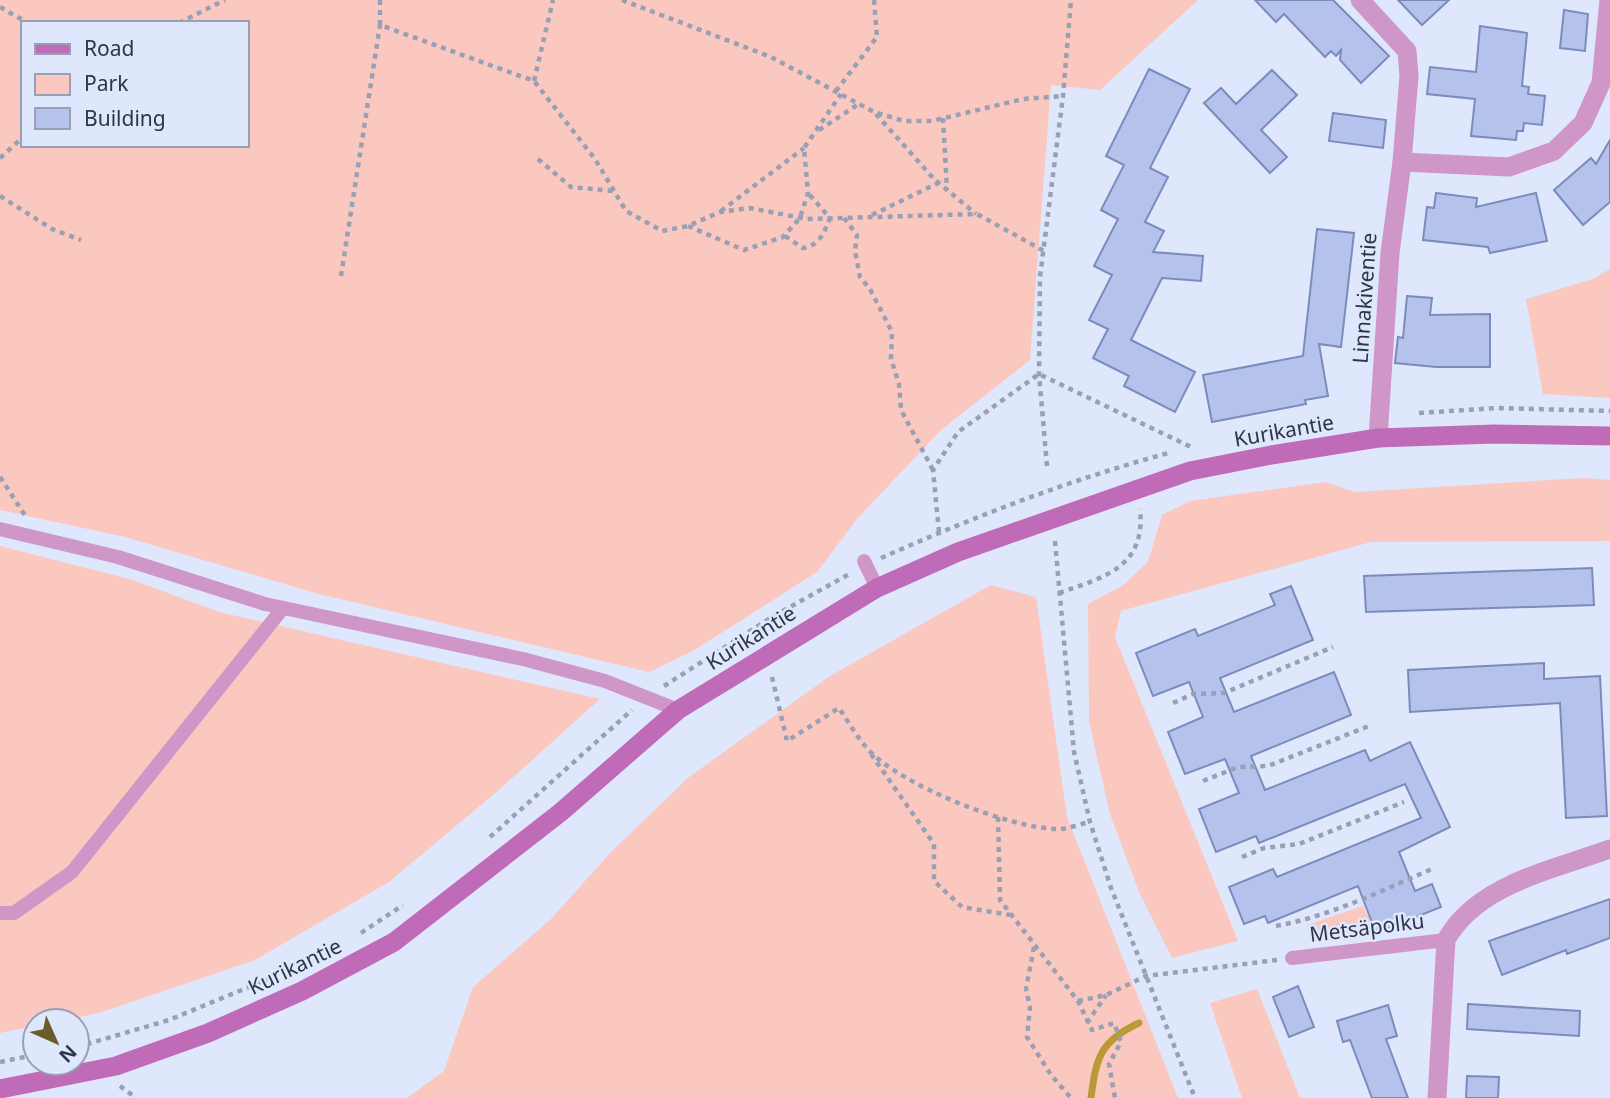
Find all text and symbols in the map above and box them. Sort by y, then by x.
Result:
legend [21,21,248,147]
text: Road [84,34,134,62]
text: Park [84,69,129,97]
text: Building [84,104,166,132]
street label: Linnakiventie [1345,232,1383,364]
street label: Kurikantie [1232,407,1336,453]
street label: Kurikantie [700,599,801,676]
street label: Metsäpolku [1308,906,1426,948]
street label: Kurikantie [243,931,346,1001]
north arrow [21,1007,91,1077]
text: N [53,1039,83,1069]

